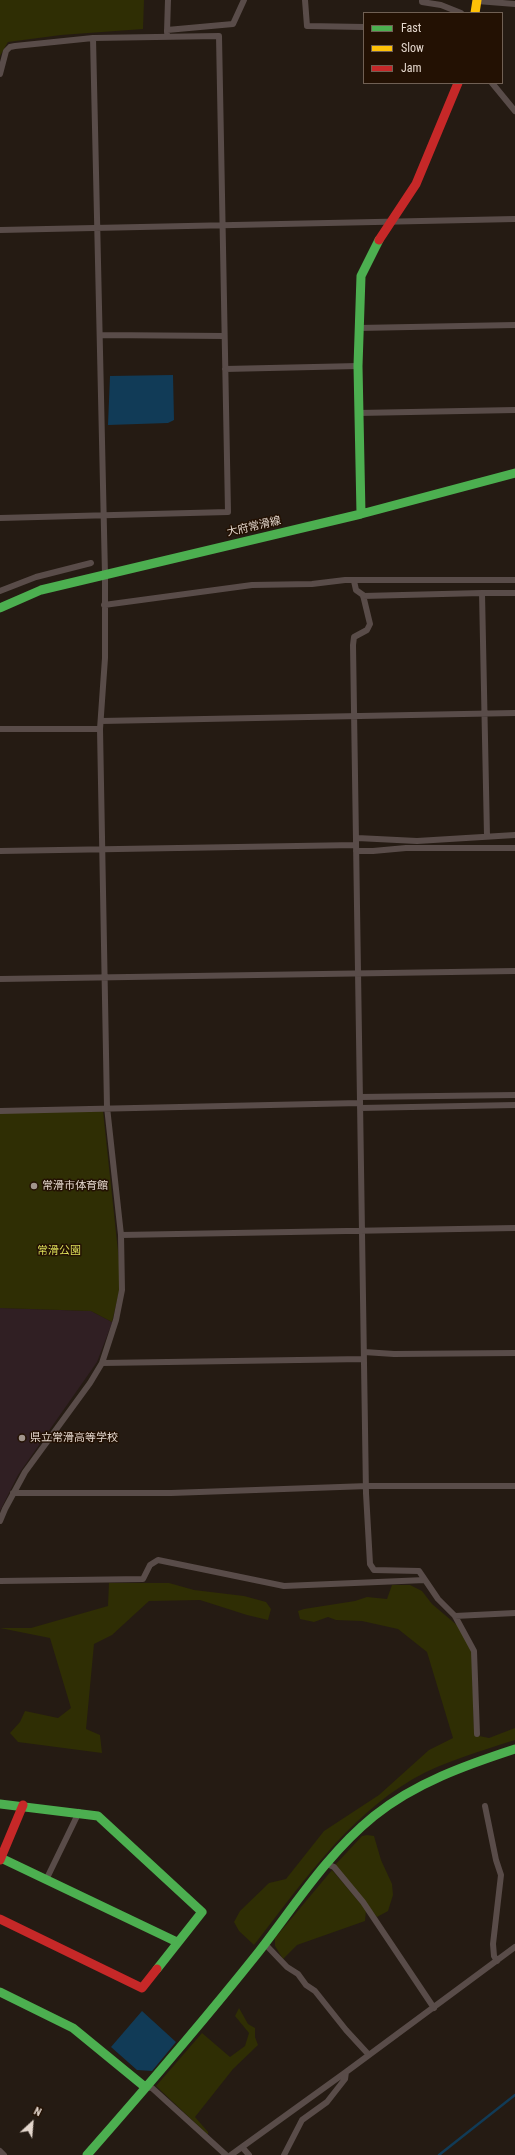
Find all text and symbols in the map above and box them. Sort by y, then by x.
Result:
legend [363,12,503,84]
text: Fast [401,21,421,35]
text: Slow [401,41,424,55]
text: Jam [401,61,422,75]
street label: 大府常滑線 [226,514,282,540]
place label: 常滑市体育館 [42,1179,108,1193]
marker: 常滑市体育館 [29,1181,39,1191]
park label: 常滑公園 [37,1244,81,1258]
place label: 県立常滑高等学校 [30,1431,118,1445]
marker: 県立常滑高等学校 [17,1433,27,1443]
north arrow [12,2103,52,2143]
text: N [32,2104,43,2119]

